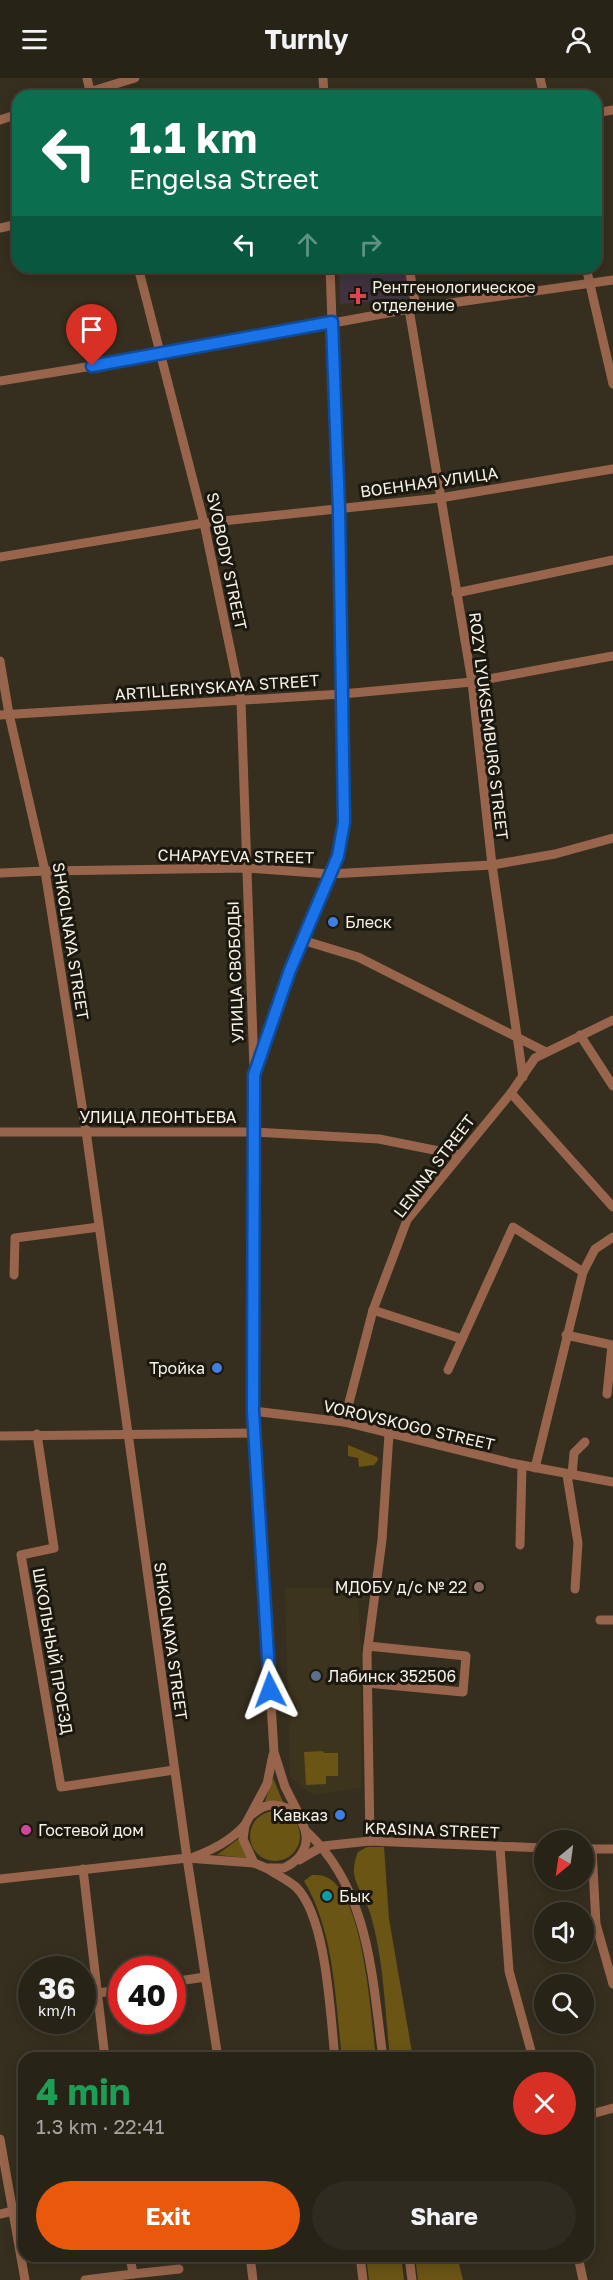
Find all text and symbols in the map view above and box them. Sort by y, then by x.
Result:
icon: menu [18,23,51,56]
text: Turnly [264,23,349,55]
icon: person [562,23,595,56]
text: 1.1 km [129,112,257,162]
icon: left [30,114,108,192]
text: Engelsa Street [129,163,319,195]
icon: left [228,228,261,261]
icon: ahead [291,228,324,261]
icon: right [354,228,387,261]
place label: Рентгенологическое отделение [372,277,536,315]
marker: Рентгенологическое отделение [349,287,367,305]
pin [66,304,117,366]
icon: arrive [75,313,108,346]
street label: ВОЕННАЯ УЛИЦА [359,462,499,502]
street label: SVOBODY STREET [203,490,251,632]
street label: ROZY LYUKSEMBURG STREET [465,611,513,841]
street label: ARTILLERIYSKAYA STREET [114,670,320,704]
street label: CHAPAYEVA STREET [157,845,315,867]
street label: SHKOLNAYA STREET [49,861,93,1021]
street label: УЛИЦА СВОБОДЫ [223,901,247,1043]
place label: Блеск [345,912,392,932]
marker: Блеск [326,915,340,929]
street label: УЛИЦА ЛЕОНТЬЕВА [79,1107,237,1127]
street label: LENINA STREET [389,1111,479,1221]
place label: Тройка [149,1358,205,1378]
marker: Тройка [210,1361,224,1375]
street label: VOROVSKOGO STREET [321,1396,497,1455]
street label: SHKOLNAYA STREET [150,1561,192,1721]
street label: ШКОЛЬНЫЙ ПРОЕЗД [29,1566,78,1736]
place label: МДОБУ д/с № 22 [335,1577,467,1597]
marker: МДОБУ д/с № 22 [472,1580,486,1594]
position arrow [238,1658,302,1722]
place label: Лабинск 352506 [328,1666,456,1686]
marker: Лабинск 352506 [309,1669,323,1683]
place label: Кавказ [272,1805,328,1825]
marker: Кавказ [333,1808,347,1822]
street label: KRASINA STREET [364,1818,500,1842]
place label: Гостевой дом [38,1820,144,1840]
marker: Гостевой дом [19,1823,33,1837]
north arrow [534,1830,594,1890]
map controls [534,1830,594,2034]
place label: Бык [339,1886,371,1906]
marker: Бык [320,1889,334,1903]
button: sound [534,1902,594,1962]
speed limit sign: 40 [108,1956,186,2034]
text: 36 [38,1970,76,2006]
button: search [534,1974,594,2034]
text: km/h [38,2001,76,2019]
text: 4 min [36,2070,131,2113]
button: close [513,2072,576,2135]
text: 1.3 km · 22:41 [36,2114,165,2138]
button: Exit [36,2181,300,2250]
button: Share [312,2181,576,2250]

